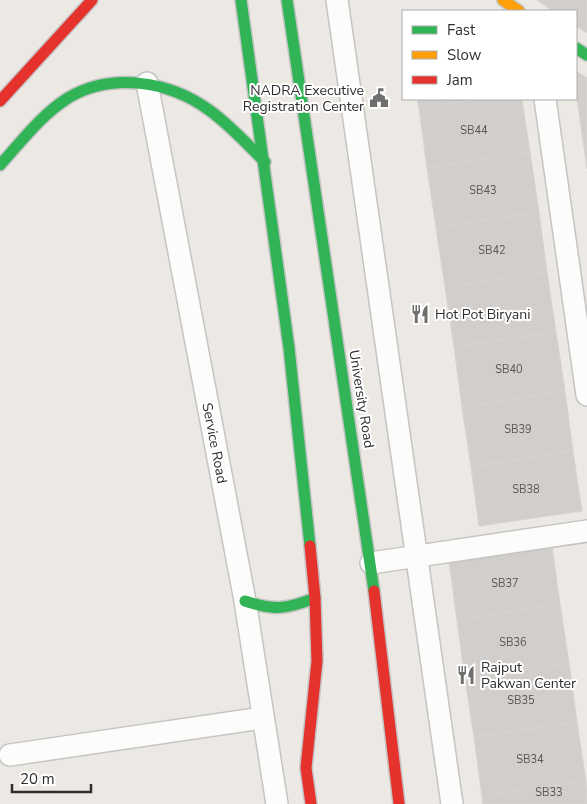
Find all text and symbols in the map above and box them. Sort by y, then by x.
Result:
legend [402,10,577,100]
text: Fast [447,20,476,40]
text: Slow [447,45,482,65]
text: Jam [446,70,473,90]
place label: NADRA Executive Registration Center [243,81,364,116]
public building icon: NADRA Executive Registration Center [368,87,390,109]
house number: SB44 [460,123,488,138]
house number: SB43 [469,183,497,198]
house number: SB42 [478,243,506,258]
restaurant icon: Hot Pot Biryani [409,303,431,325]
place label: Hot Pot Biryani [435,305,530,324]
street label: University Road [344,349,379,450]
house number: SB40 [495,362,523,377]
street label: Service Road [197,401,232,485]
house number: SB39 [504,422,532,437]
house number: SB38 [512,482,540,497]
house number: SB37 [491,576,519,591]
house number: SB36 [499,635,527,650]
place label: Rajput Pakwan Center [481,658,576,693]
restaurant icon: Rajput Pakwan Center [455,664,477,686]
house number: SB35 [507,693,535,708]
house number: SB34 [516,752,544,767]
scale bar [12,762,91,794]
text: 20 m [20,769,55,789]
house number: SB33 [535,785,563,800]

